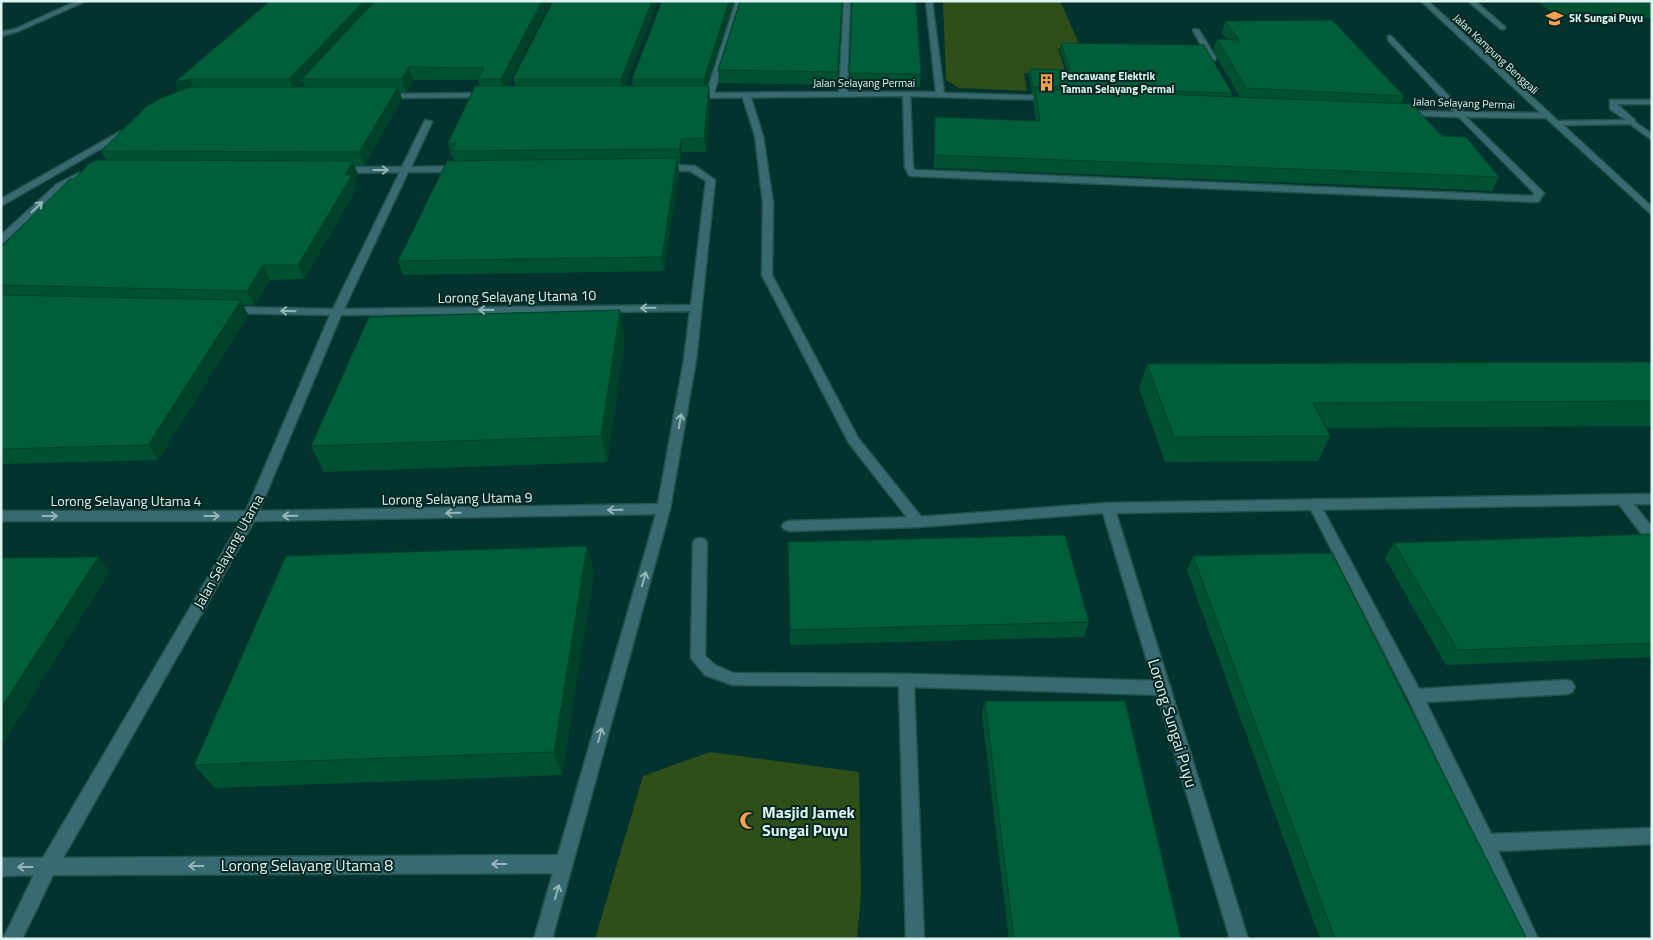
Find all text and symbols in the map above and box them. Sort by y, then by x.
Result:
school or university icon: SK Sungai Puyu [1545,8,1565,28]
street label: Jalan Kampung Benggali [1450,10,1542,98]
place label: SK Sungai Puyu [1569,10,1643,26]
place label: Pencawang Elektrik Taman Selayang Permai [1061,68,1175,97]
building icon: Pencawang Elektrik Taman Selayang Permai [1037,72,1057,92]
street label: Jalan Selayang Permai [813,75,915,91]
street label: Jalan Selayang Permai [1413,93,1515,113]
one-way arrow [373,165,389,175]
one-way arrow [31,201,43,213]
street label: Lorong Selayang Utama 10 [438,284,597,308]
one-way arrow [640,303,656,313]
one-way arrow [280,306,296,316]
one-way arrow [478,306,494,315]
one-way arrow [675,413,685,429]
street label: Lorong Selayang Utama 9 [381,486,533,510]
street label: Lorong Selayang Utama 4 [51,490,202,511]
street label: Jalan Selayang Utama [188,490,268,612]
one-way arrow [607,505,624,515]
one-way arrow [445,508,461,518]
one-way arrow [42,511,58,521]
one-way arrow [204,511,220,521]
one-way arrow [282,511,298,520]
one-way arrow [639,571,649,587]
street label: Lorong Sungai Puyu [1142,656,1204,790]
one-way arrow [596,728,605,744]
place label: Masjid Jamek Sungai Puyu [762,800,856,842]
mosque icon: Masjid Jamek Sungai Puyu [738,811,758,831]
street label: Lorong Selayang Utama 8 [221,853,393,877]
one-way arrow [491,859,507,869]
one-way arrow [188,861,204,871]
one-way arrow [17,862,34,872]
one-way arrow [552,884,562,900]

